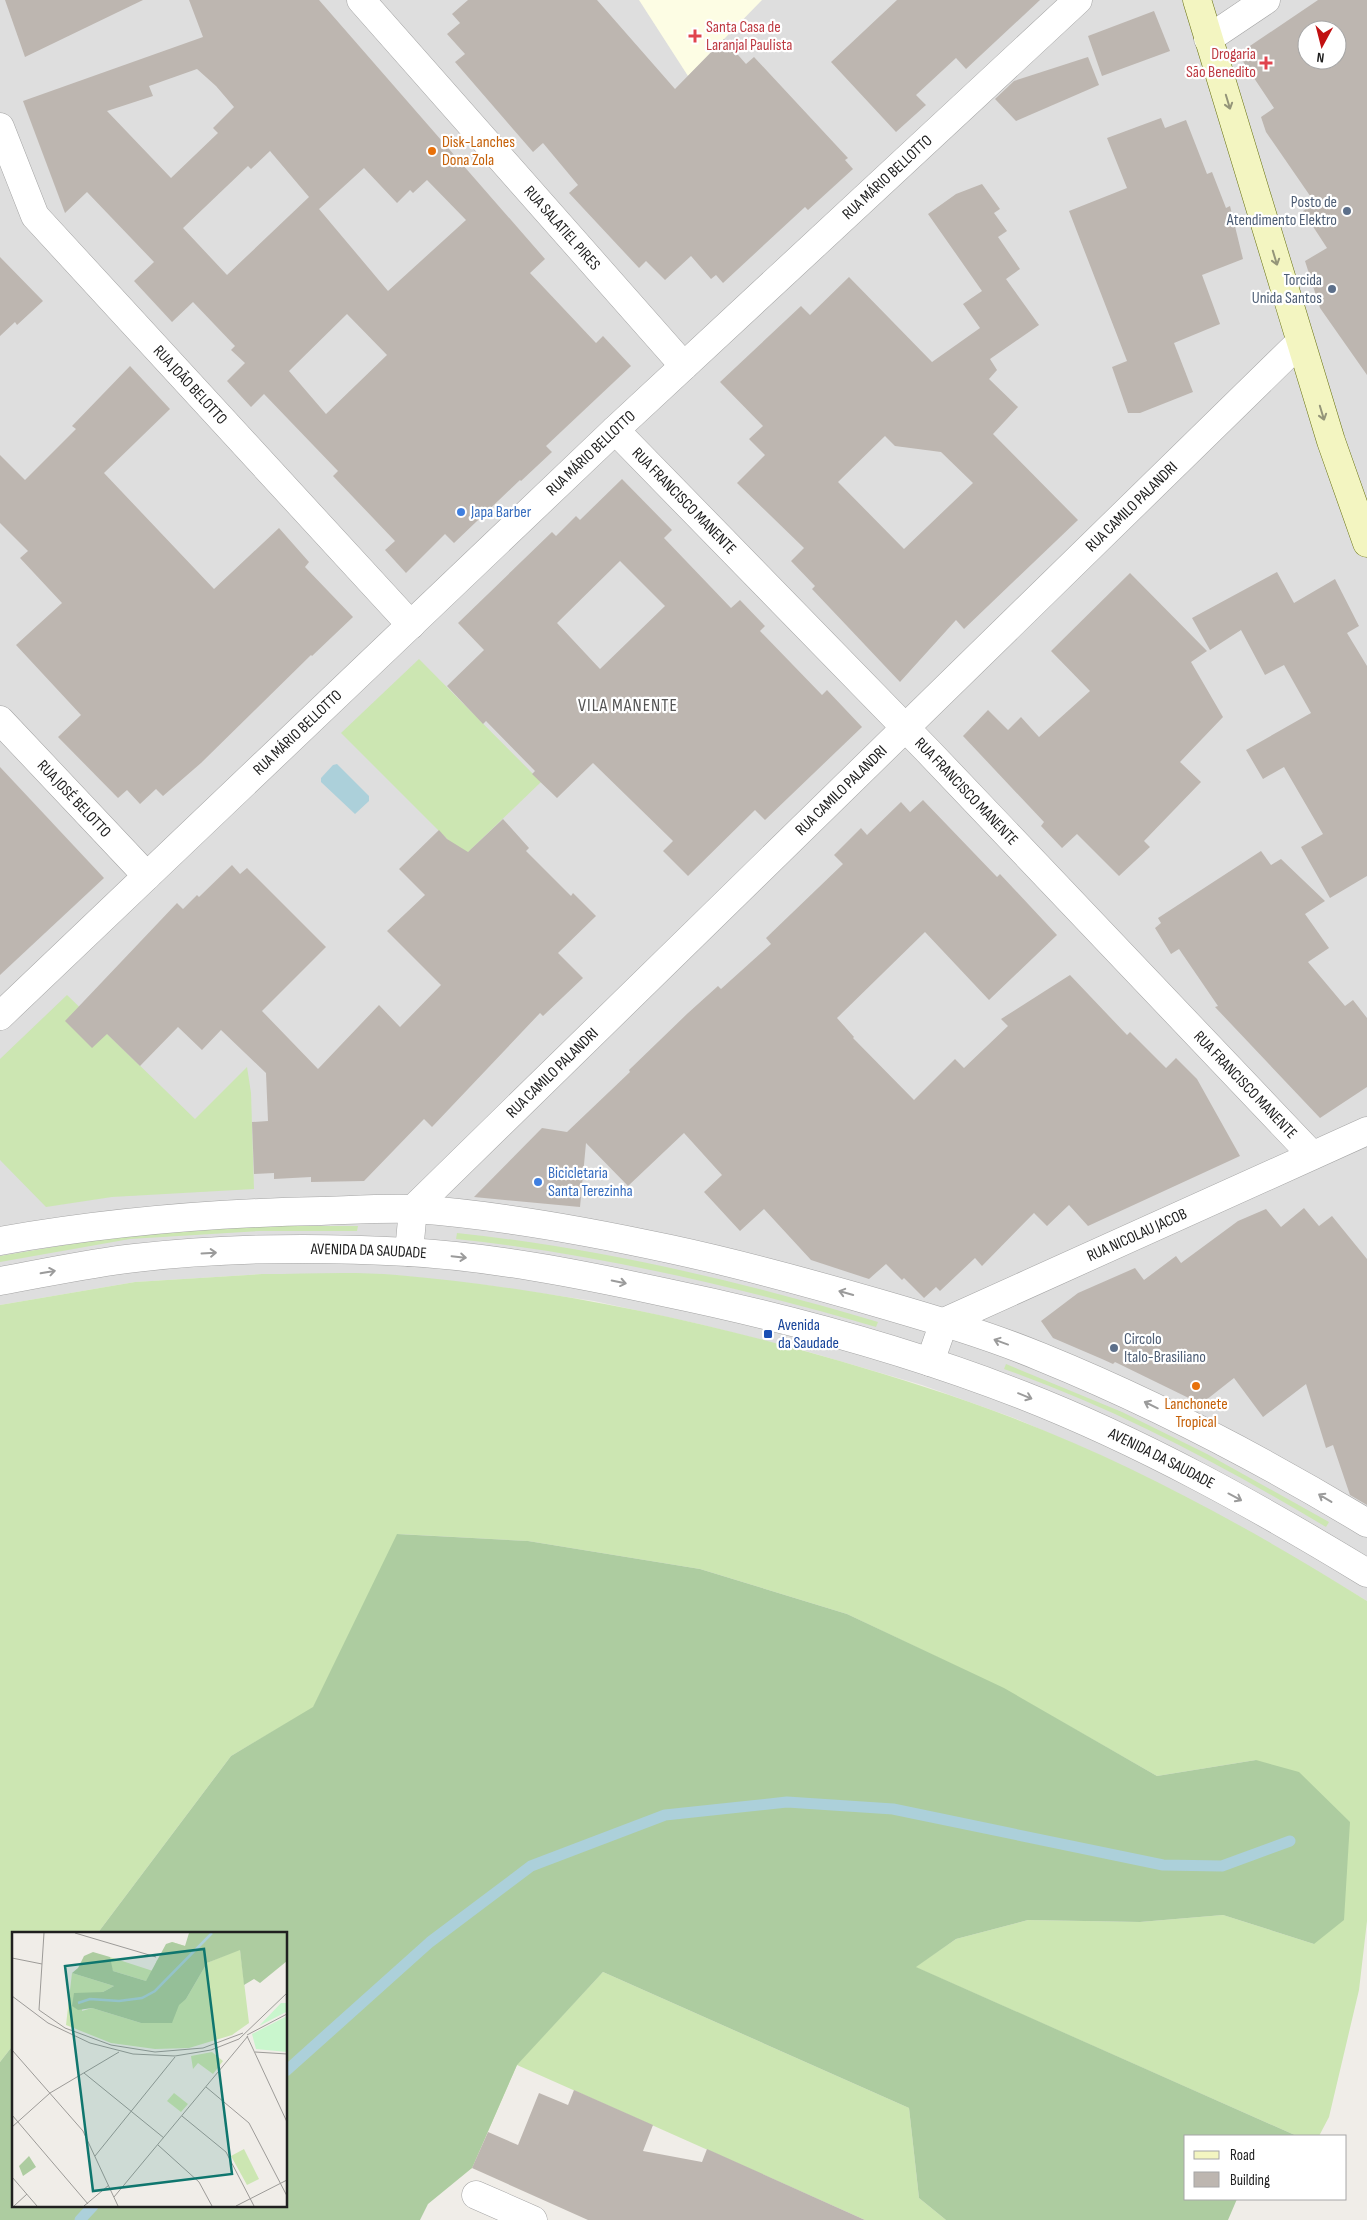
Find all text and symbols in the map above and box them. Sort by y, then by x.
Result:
place label: Santa Casa de Laranjal Paulista [706,18,792,55]
north arrow [1297,20,1347,70]
marker: Santa Casa de Laranjal Paulista [688,29,702,43]
place label: Drogaria São Benedito [1186,45,1256,82]
text: N [1316,49,1325,66]
marker: Drogaria São Benedito [1260,57,1272,69]
one-way arrow [1223,94,1233,110]
street label: RUA MÁRIO BELLOTTO [838,131,936,223]
place label: Disk-Lanches Dona Zola [442,133,515,170]
marker: Disk-Lanches Dona Zola [426,145,438,157]
street label: RUA SALATIEL PIRES [520,182,605,274]
place label: Posto de Atendimento Elektro [1226,193,1337,230]
marker: Posto de Atendimento Elektro [1341,205,1353,217]
one-way arrow [1271,249,1280,265]
place label: Torcida Unida Santos [1252,271,1322,308]
marker: Torcida Unida Santos [1326,283,1338,295]
street label: RUA JOÃO BELOTTO [149,341,231,428]
one-way arrow [1318,405,1328,421]
street label: RUA MÁRIO BELLOTTO [542,406,639,500]
street label: RUA FRANCISCO MANENTE [628,444,740,558]
street label: RUA CAMILO PALANDRI [1082,458,1181,556]
place label: Japa Barber [470,503,532,522]
marker: Japa Barber [455,506,467,518]
street label: RUA MÁRIO BELLOTTO [249,686,346,779]
district label: VILA MANENTE [578,695,678,716]
street label: RUA FRANCISCO MANENTE [911,734,1022,849]
street label: RUA CAMILO PALANDRI [791,741,891,839]
street label: RUA JOSÉ BELOTTO [33,756,115,841]
street label: RUA CAMILO PALANDRI [502,1024,602,1122]
street label: RUA FRANCISCO MANENTE [1190,1027,1301,1143]
place label: Bicicletaria Santa Terezinha [548,1164,633,1201]
marker: Bicicletaria Santa Terezinha [532,1176,544,1188]
street label: RUA NICOLAU JACOB [1084,1204,1190,1266]
street label: AVENIDA DA SAUDADE [310,1240,427,1263]
one-way arrow [201,1249,217,1258]
one-way arrow [451,1252,467,1262]
one-way arrow [40,1267,56,1277]
one-way arrow [611,1278,627,1287]
one-way arrow [839,1288,855,1298]
place label: Avenida da Saudade [777,1316,839,1353]
marker: Avenida da Saudade [762,1328,774,1340]
place label: Circolo Italo-Brasiliano [1124,1330,1206,1367]
one-way arrow [994,1337,1009,1346]
marker: Circolo Italo-Brasiliano [1108,1342,1120,1354]
marker: Lanchonete Tropical [1190,1380,1202,1392]
one-way arrow [1017,1392,1032,1402]
place label: Lanchonete Tropical [1164,1395,1228,1432]
one-way arrow [1144,1400,1159,1410]
street label: AVENIDA DA SAUDADE [1105,1423,1218,1493]
one-way arrow [1227,1492,1241,1502]
one-way arrow [1319,1492,1333,1502]
inset map [12,1932,288,2208]
legend [1184,2135,1347,2200]
text: Road [1230,2146,1255,2165]
text: Building [1230,2171,1270,2190]

